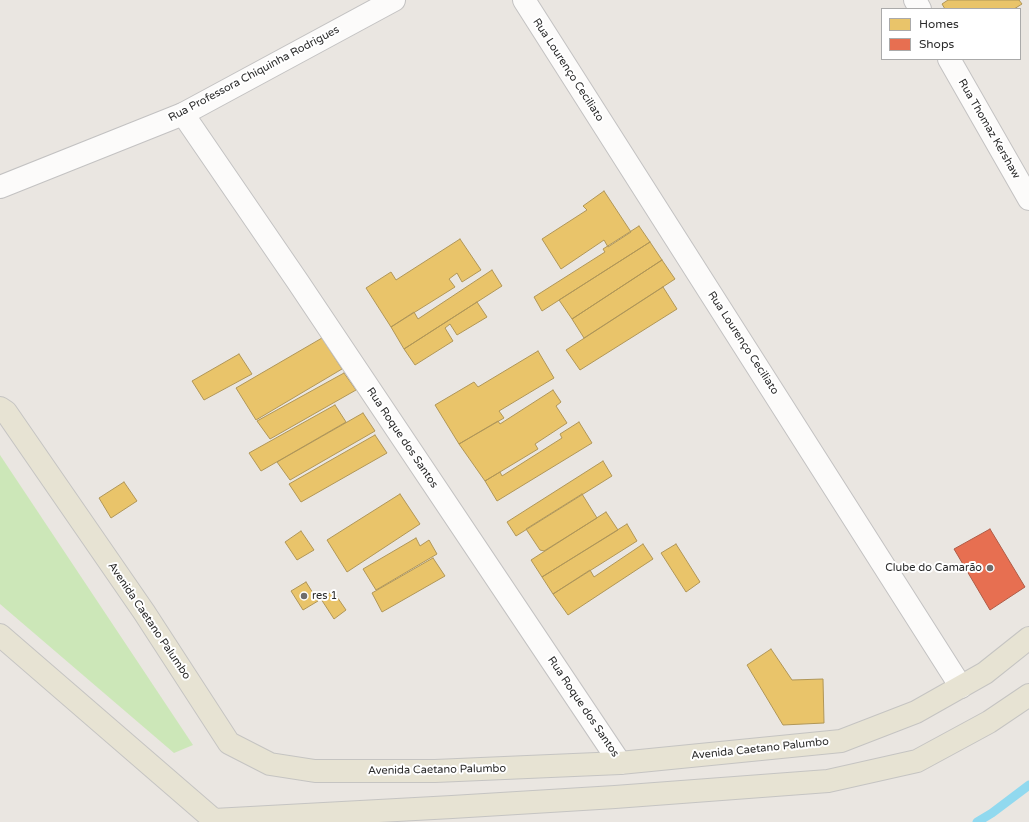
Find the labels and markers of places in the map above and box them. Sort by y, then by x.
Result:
place label: Clube do Camarão [885,561,982,575]
marker: Clube do Camarão [985,563,995,573]
place label: res 1 [312,589,337,603]
marker: res 1 [299,591,309,601]

